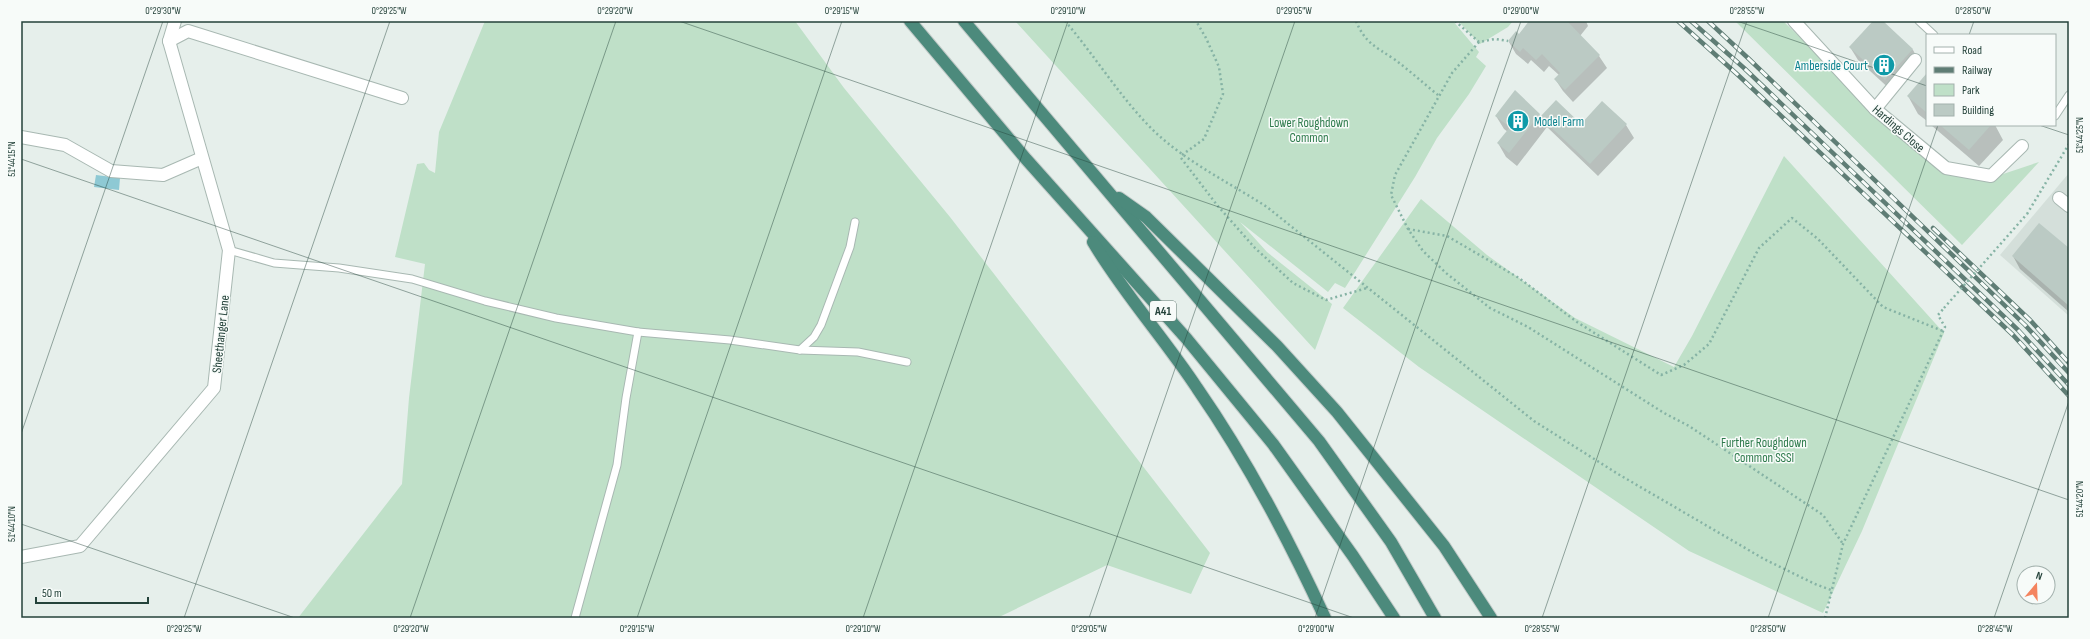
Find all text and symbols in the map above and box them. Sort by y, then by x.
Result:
text: 0°29'30"W [145,5,181,17]
text: 0°29'25"W [371,5,407,17]
text: 0°29'20"W [597,5,633,17]
text: 0°29'15"W [825,5,860,17]
text: 0°29'10"W [1051,5,1086,17]
text: 0°29'05"W [1276,5,1312,17]
text: 0°29'00"W [1503,5,1539,17]
text: 0°28'55"W [1730,5,1765,17]
text: 0°28'50"W [1955,5,1991,17]
legend [1926,34,2056,126]
text: Road [1962,43,1982,58]
building icon: Amberside Court [1871,52,1897,78]
place label: Amberside Court [1794,58,1868,74]
text: Railway [1962,63,1993,78]
text: Park [1962,83,1980,98]
street label: Hardings Close [1869,102,1928,156]
text: Building [1962,103,1994,118]
building icon: Model Farm [1505,108,1531,134]
place label: Model Farm [1534,114,1584,130]
park label: Lower Roughdown Common [1269,115,1349,146]
text: 51°44'25"N [2074,117,2086,153]
text: 51°44'15"N [6,141,18,177]
street label: Sheethanger Lane [209,294,233,374]
road number: A41 [1150,301,1176,321]
park label: Further Roughdown Common SSSI [1721,435,1807,466]
text: 51°44'20"N [2074,481,2086,517]
text: 51°44'10"N [6,506,18,542]
north arrow [2016,565,2056,605]
text: N [2034,569,2044,583]
scale bar [36,579,148,605]
text: 50 m [42,586,62,601]
text: 0°29'25"W [166,623,202,635]
text: 0°29'20"W [393,623,429,635]
text: 0°29'15"W [620,623,655,635]
text: 0°29'10"W [846,623,881,635]
text: 0°29'05"W [1071,623,1107,635]
text: 0°29'00"W [1298,623,1334,635]
text: 0°28'55"W [1525,623,1560,635]
text: 0°28'50"W [1750,623,1786,635]
text: 0°28'45"W [1977,623,2013,635]

